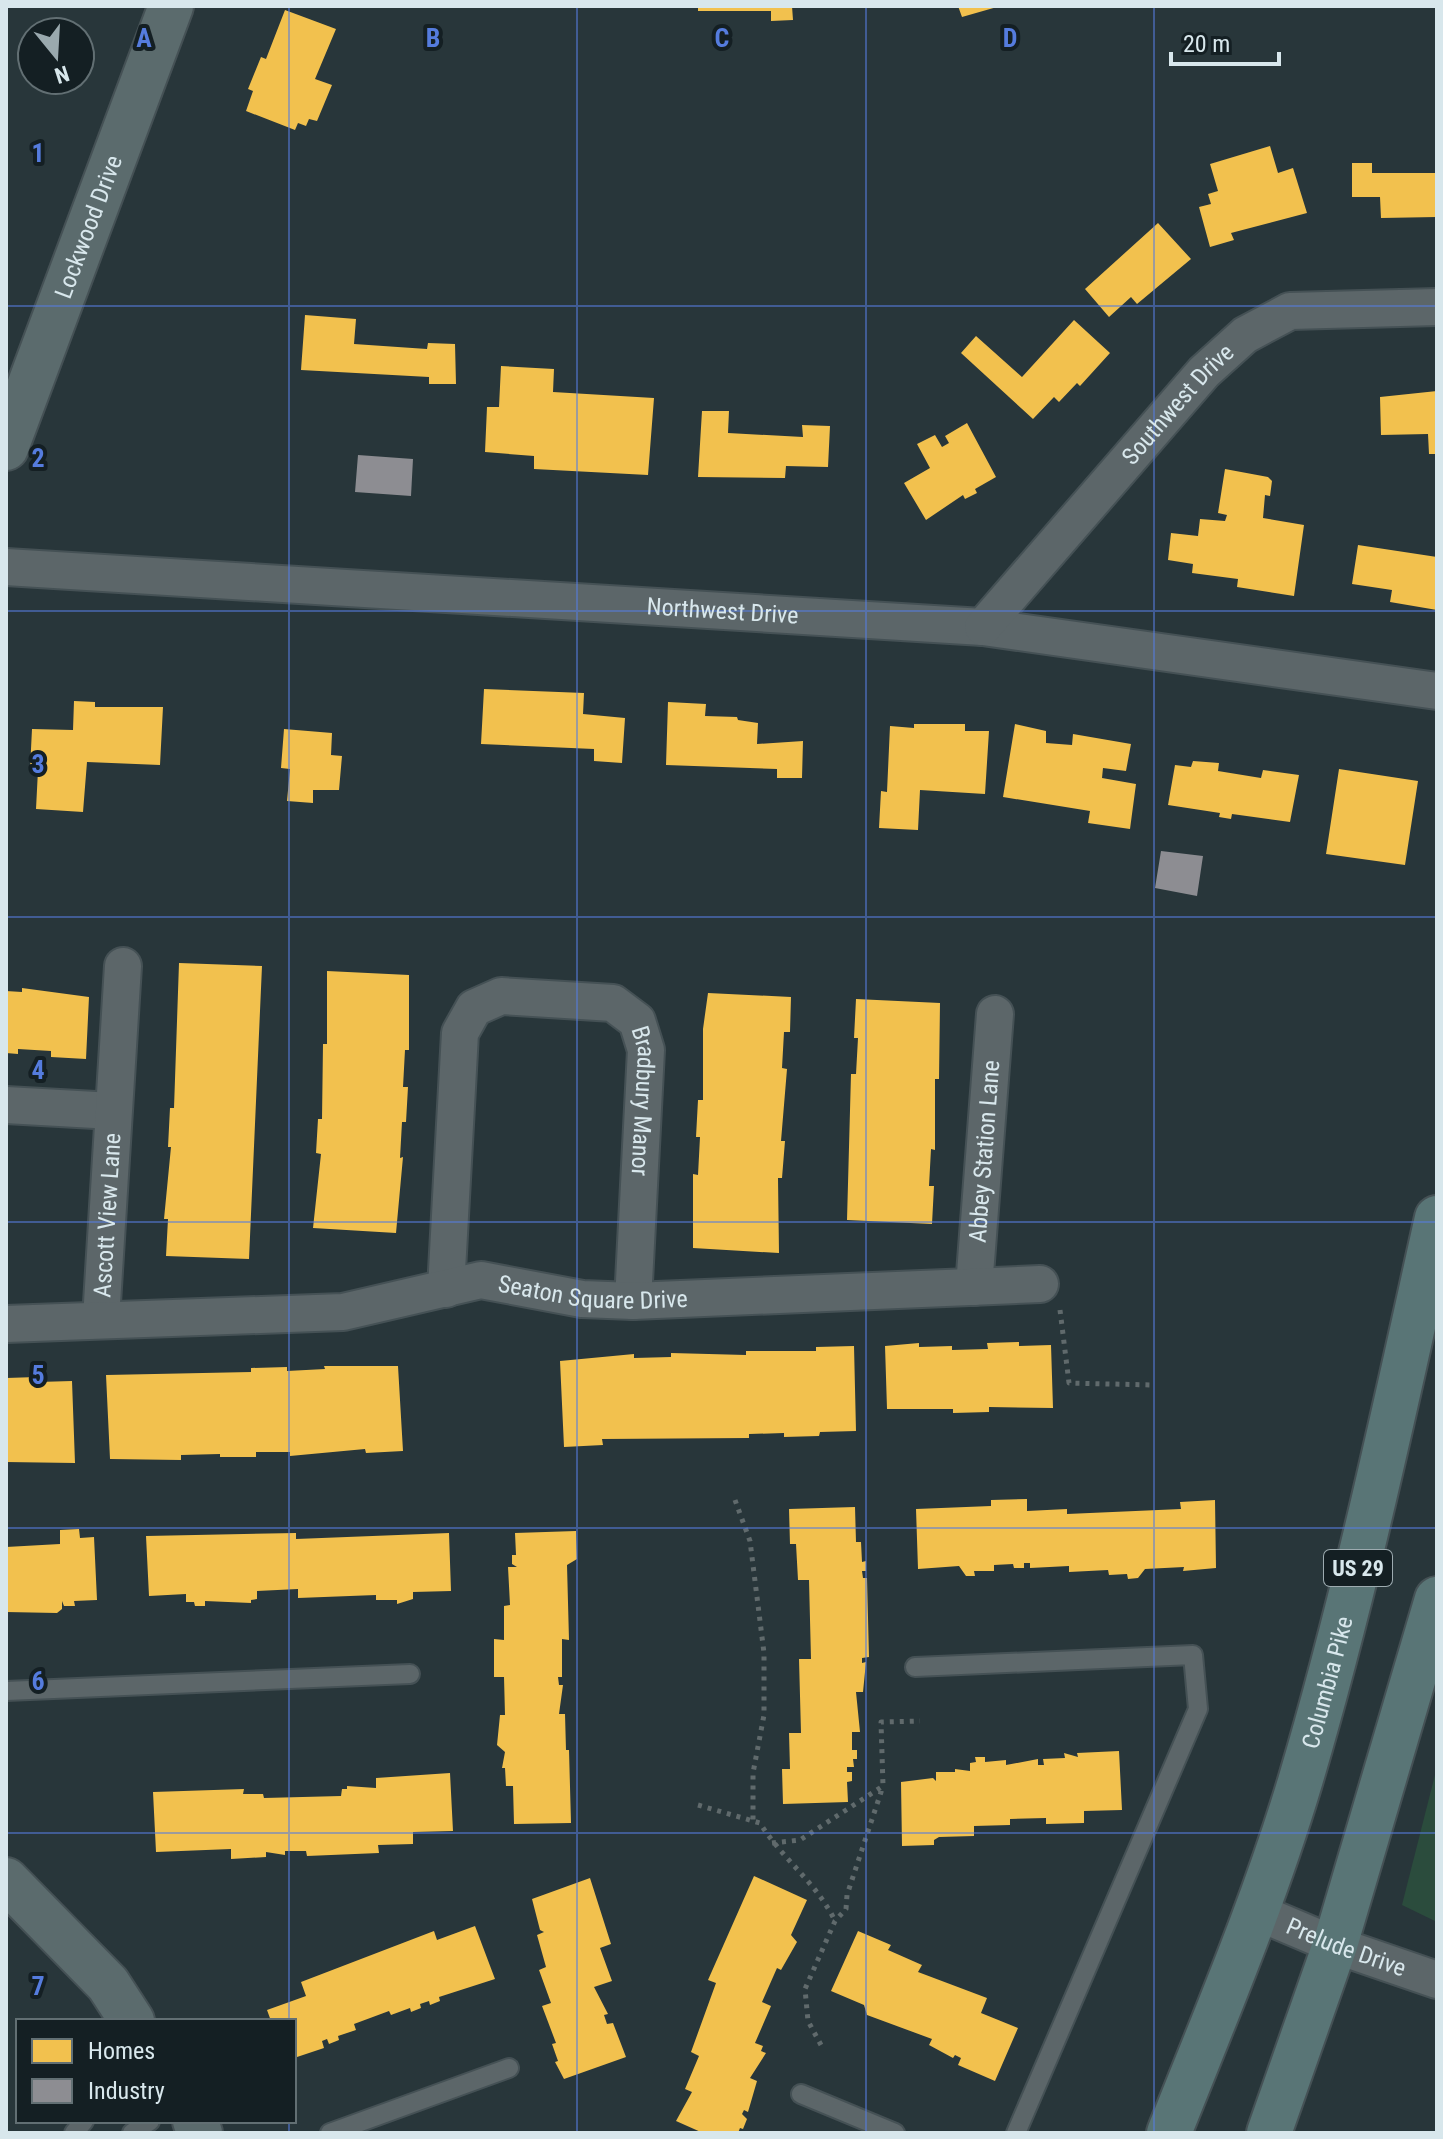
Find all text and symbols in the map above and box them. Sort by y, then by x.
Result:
north arrow [16,16,96,96]
scale bar [1171,16,1279,66]
text: A [136,23,152,53]
text: B [426,23,440,53]
text: C [715,23,730,53]
text: D [1003,23,1017,53]
text: 20 m [1183,30,1230,58]
text: N [52,61,72,89]
text: 1 [31,138,45,168]
street label: Lockwood Drive [49,152,128,302]
street label: Southwest Drive [1116,338,1239,470]
text: 2 [31,443,45,473]
street label: Northwest Drive [646,592,799,630]
text: 3 [31,749,45,779]
street label: Bradbury Manor [625,1023,660,1177]
text: 4 [31,1055,45,1085]
street label: Abbey Station Lane [963,1059,1005,1244]
street label: Ascott View Lane [88,1132,127,1298]
street label: Seaton Square Drive [496,1270,688,1315]
text: 5 [31,1360,45,1390]
road number: US 29 [1324,1550,1392,1586]
street label: Columbia Pike [1296,1613,1359,1752]
text: 6 [31,1666,45,1696]
street label: Prelude Drive [1282,1912,1410,1982]
text: 7 [31,1971,45,2001]
legend [16,2019,296,2123]
text: Homes [88,2037,155,2065]
text: Industry [88,2077,165,2105]

